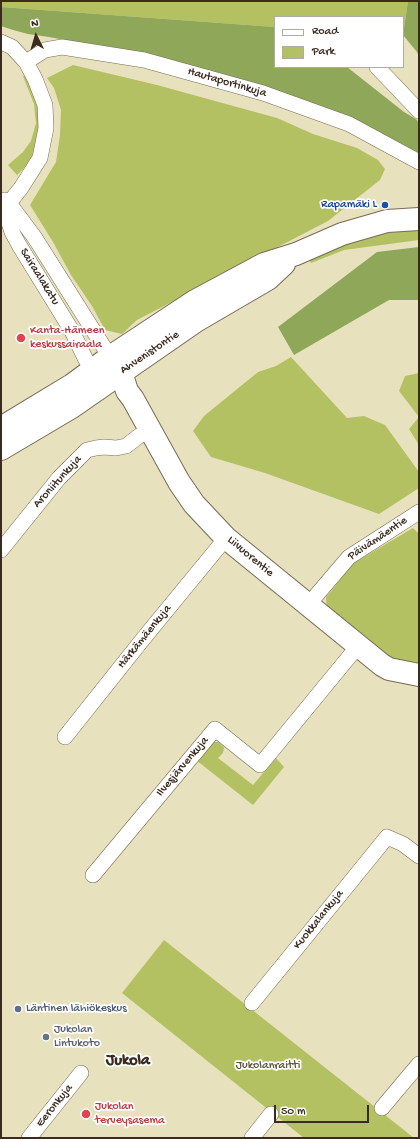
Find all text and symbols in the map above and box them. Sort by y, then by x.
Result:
north arrow [16,16,56,56]
legend [274,16,404,68]
text: N [31,18,39,30]
text: Road [312,25,338,39]
text: Park [312,45,335,59]
street label: Hautaportinkuja [186,65,268,101]
place label: Rapamäki L [321,198,377,212]
marker: Rapamäki L [380,200,390,210]
street label: Sairaalakatu [16,246,62,308]
place label: Kanta-Hämeen keskussairaala [30,324,104,352]
street label: Ahvenistontie [118,328,182,378]
marker: Kanta-Hämeen keskussairaala [15,332,27,344]
street label: Aroniitunkuja [31,453,85,511]
street label: Päivämäentie [346,514,410,564]
street label: Liivuorentie [224,533,276,581]
street label: Härkämäenkuja [115,602,175,672]
street label: Ilvesjärvenkuja [154,734,212,800]
street label: Kuokkalankuja [291,888,347,952]
place label: Läntinen lähiökeskus [26,1002,127,1016]
marker: Läntinen lähiökeskus [13,1004,23,1014]
place label: Jukolan Lintukoto [54,1023,100,1051]
marker: Jukolan Lintukoto [41,1032,51,1042]
district label: Jukola [106,1052,150,1072]
park label: Jukolanraitti [236,1059,300,1073]
street label: Eeronkuja [33,1082,77,1130]
scale bar [276,1097,371,1123]
place label: Jukolan terveysasema [95,1100,165,1128]
text: 50 m [281,1105,306,1119]
marker: Jukolan terveysasema [80,1108,92,1120]

